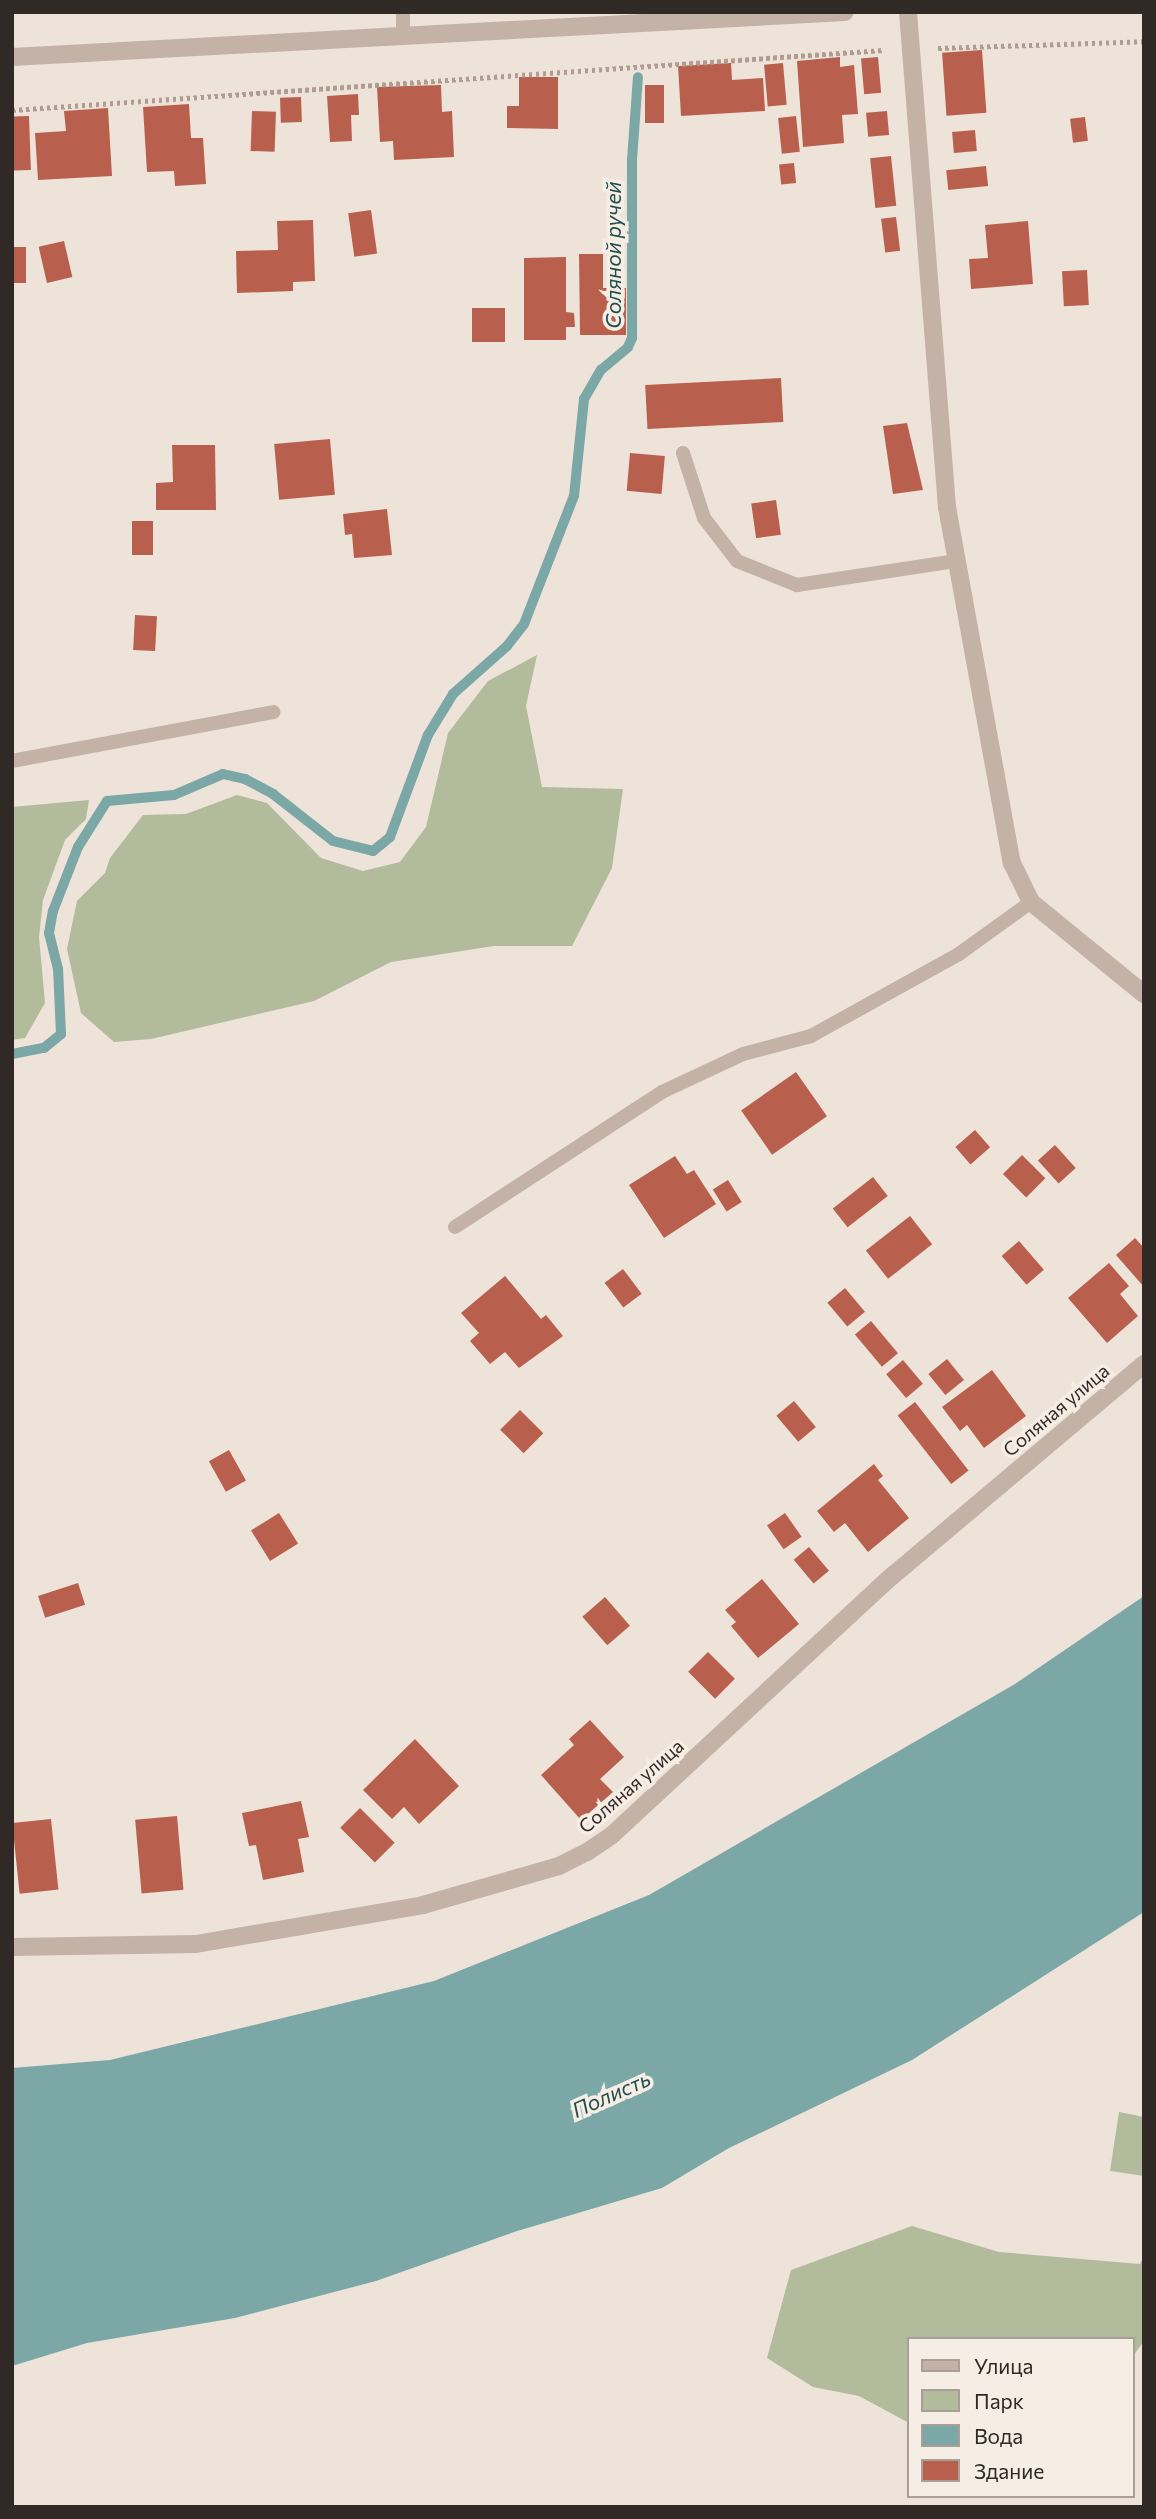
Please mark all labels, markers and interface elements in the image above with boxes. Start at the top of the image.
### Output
water label: Соляной ручей [600,181,626,329]
street label: Соляная улица [998,1359,1114,1461]
street label: Соляная улица [574,1734,688,1838]
water label: Полисть [568,2066,654,2122]
legend [908,2337,1135,2498]
text: Улица [974,2353,1033,2378]
text: Парк [974,2388,1024,2413]
text: Вода [974,2423,1023,2448]
text: Здание [974,2458,1044,2483]

